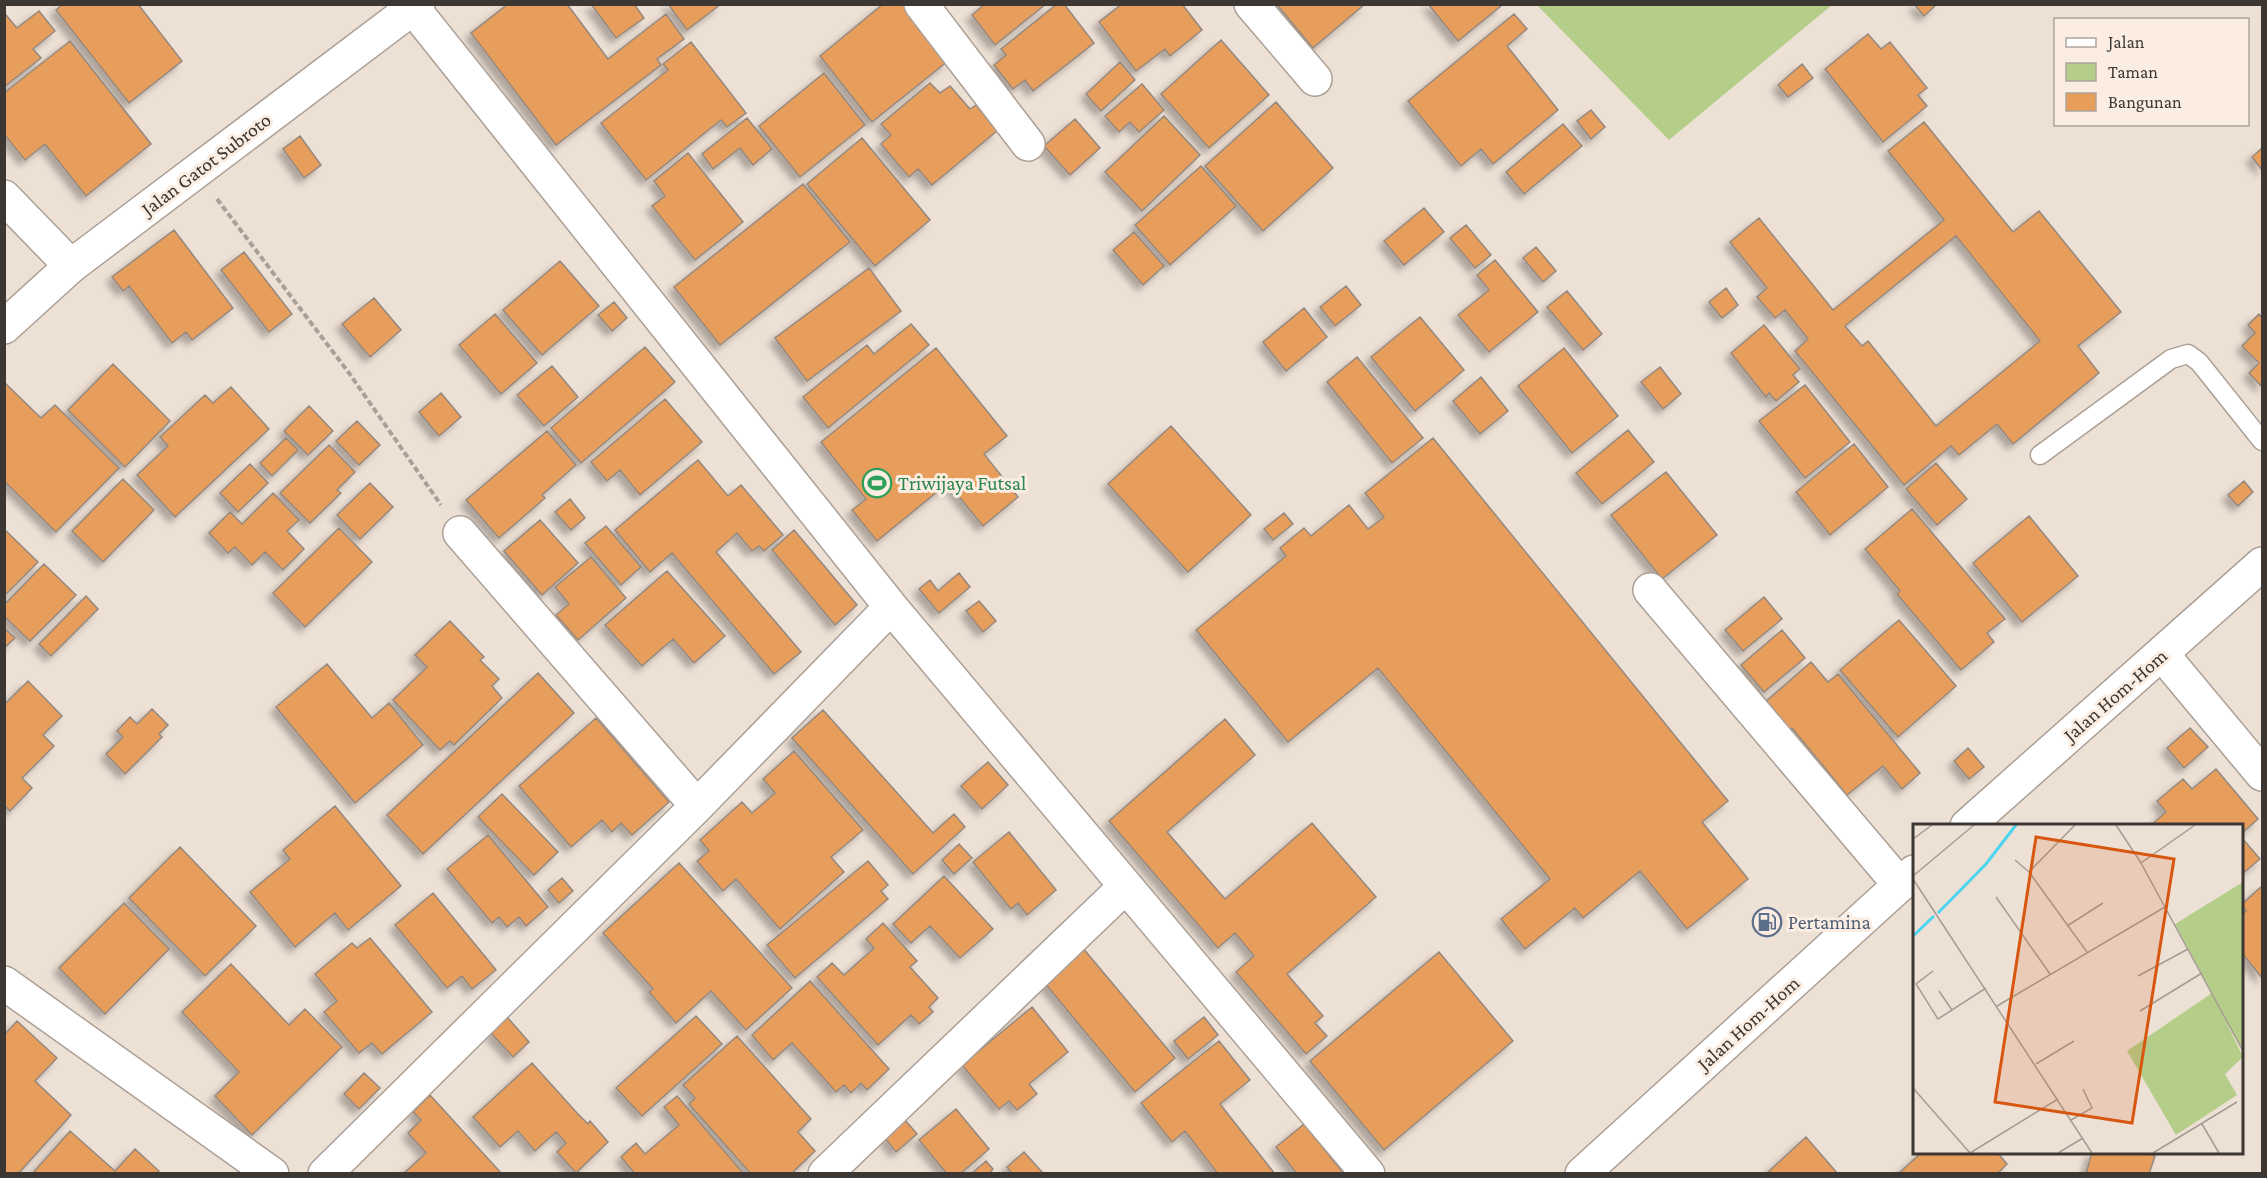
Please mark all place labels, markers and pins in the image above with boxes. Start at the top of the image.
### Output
sports icon: Triwijaya Futsal [861,467,893,499]
place label: Triwijaya Futsal [898,472,1026,495]
fuel station icon: Pertamina [1751,906,1783,938]
place label: Pertamina [1788,911,1871,933]

